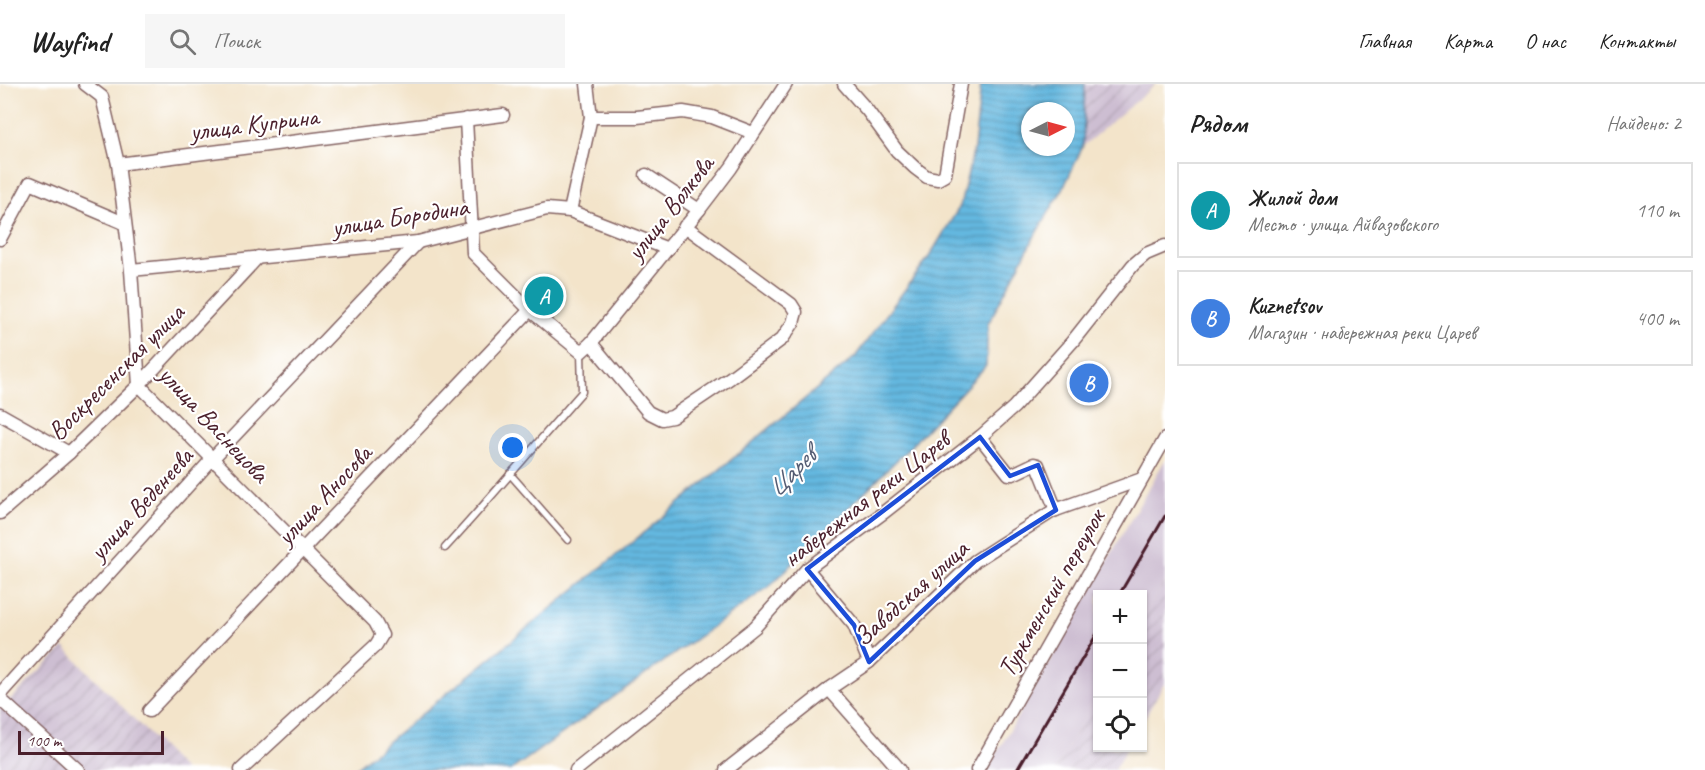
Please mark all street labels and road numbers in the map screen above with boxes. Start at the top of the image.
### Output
street label: улица Куприна [186,99,322,148]
street label: улица Волкова [618,147,723,269]
street label: улица Бородина [327,190,472,244]
street label: Воскресенская улица [41,296,192,447]
street label: улица Васнецова [150,357,278,491]
street label: набережная реки Царев [776,420,960,575]
street label: улица Аносова [268,436,381,554]
street label: улица Веденеева [80,440,201,569]
street label: Туркменский переулок [990,501,1113,682]
street label: Заводская улица [846,531,977,653]

